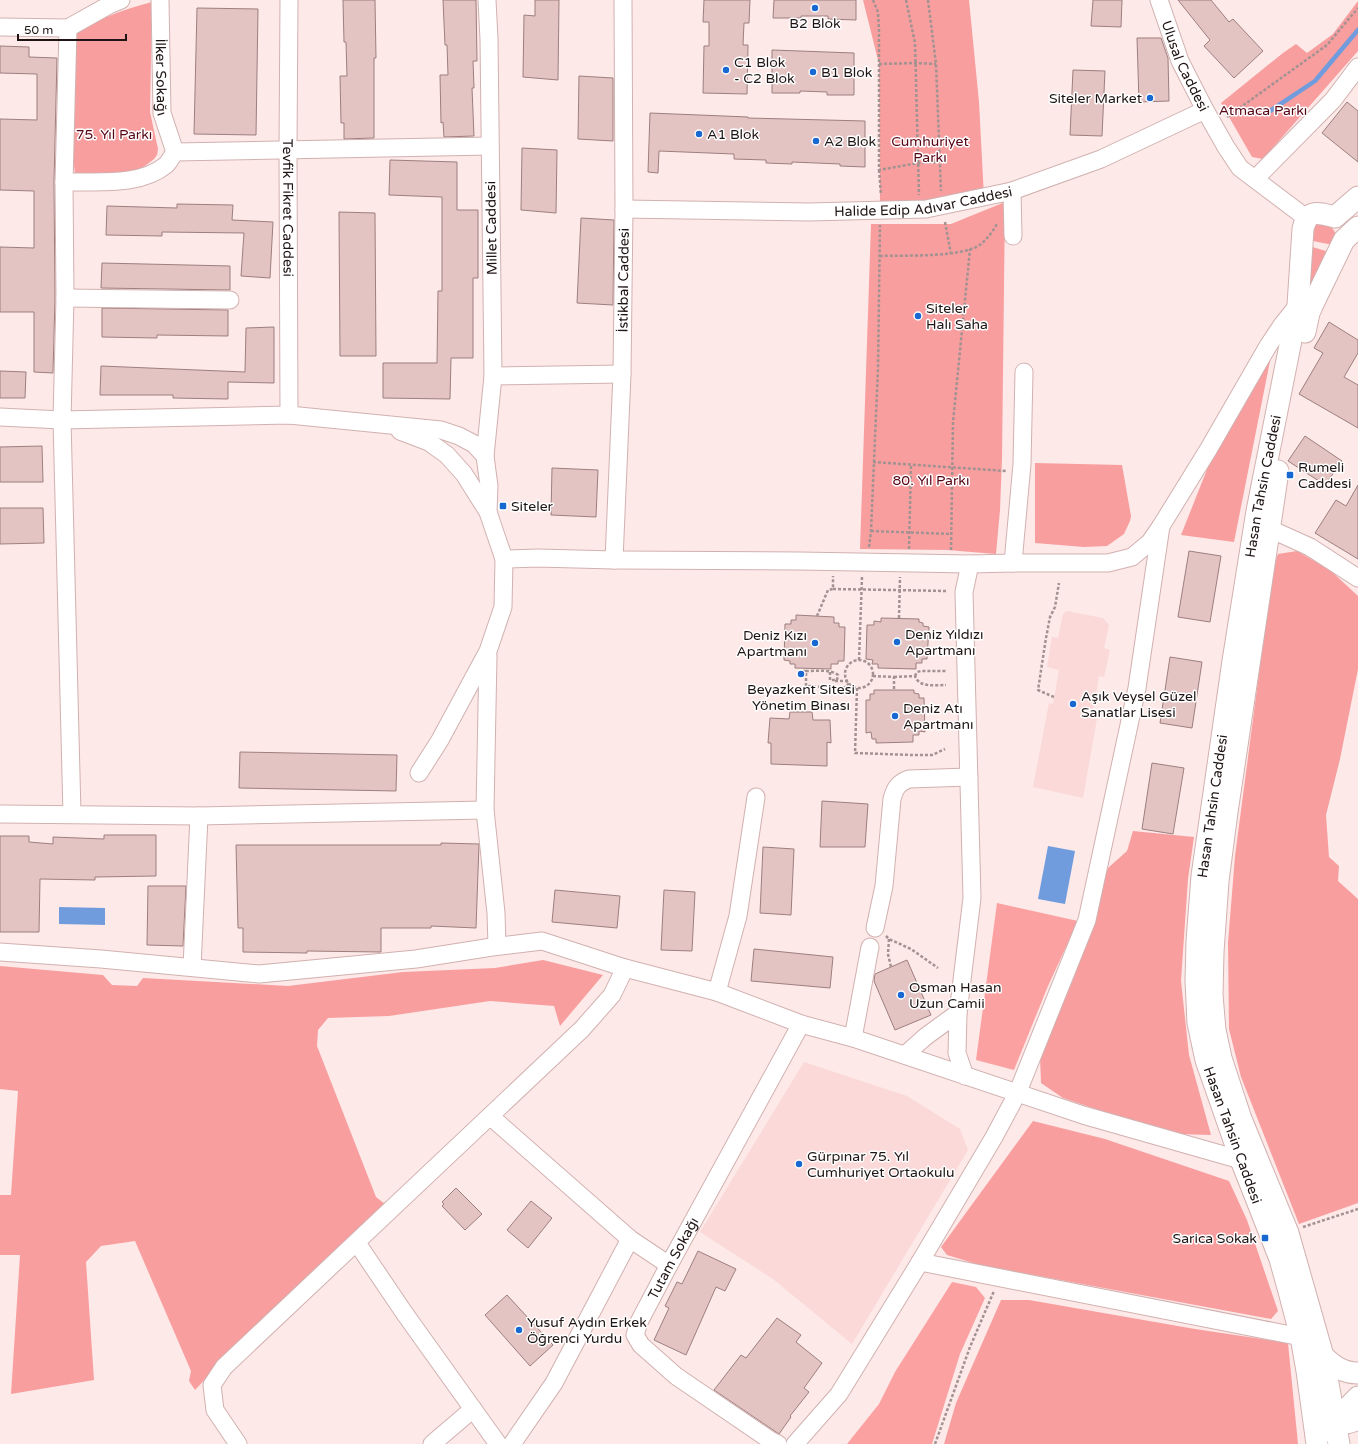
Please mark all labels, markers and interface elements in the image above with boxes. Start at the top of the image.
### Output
marker: B2 Blok [810,3,820,13]
place label: B2 Blok [789,15,841,32]
scale bar [18,16,126,42]
street label: Ulusal Caddesi [1158,18,1212,114]
text: 50 m [24,23,53,37]
street label: İlker Sokağı [152,39,170,118]
place label: C1 Blok - C2 Blok [734,54,795,87]
place label: B1 Blok [821,64,873,81]
marker: C1 Blok - C2 Blok [721,65,731,75]
marker: B1 Blok [808,67,818,77]
place label: Siteler Market [1049,90,1143,107]
marker: Siteler Market [1145,93,1155,103]
park label: Atmaca Parkı [1219,102,1307,119]
park label: 75. Yıl Parkı [76,126,152,143]
place label: A1 Blok [707,126,759,143]
marker: A1 Blok [694,129,704,139]
place label: A2 Blok [824,133,876,150]
park label: Cumhuriyet Parkı [891,133,969,166]
marker: A2 Blok [811,136,821,146]
street label: Tevfik Fikret Caddesi [279,139,296,277]
street label: Millet Caddesi [482,181,501,275]
street label: Halide Edip Adıvar Caddesi [834,183,1014,220]
street label: İstikbal Caddesi [615,228,633,332]
place label: Siteler Halı Saha [926,300,988,333]
marker: Siteler Halı Saha [913,311,923,321]
street label: Hasan Tahsin Caddesi [1242,413,1285,559]
place label: Rumeli Caddesi [1298,459,1351,492]
marker: Rumeli Caddesi [1285,470,1295,480]
park label: 80. Yıl Parkı [893,472,969,489]
place label: Siteler [511,498,554,515]
marker: Siteler [498,501,508,511]
place label: Deniz Yıldızı Apartmanı [905,626,984,659]
place label: Deniz Kızı Apartmanı [736,627,807,660]
marker: Deniz Yıldızı Apartmanı [892,637,902,647]
marker: Deniz Kızı Apartmanı [810,638,820,648]
marker: Beyazkent Sitesi Yönetim Binası [796,669,806,679]
place label: Beyazkent Sitesi Yönetim Binası [747,681,855,714]
place label: Aşık Veysel Güzel Sanatlar Lisesi [1081,688,1197,721]
marker: Aşık Veysel Güzel Sanatlar Lisesi [1068,699,1078,709]
place label: Deniz Atı Apartmanı [903,700,974,733]
marker: Deniz Atı Apartmanı [890,711,900,721]
street label: Hasan Tahsin Caddesi [1194,733,1231,879]
place label: Osman Hasan Uzun Camii [909,979,1001,1012]
marker: Osman Hasan Uzun Camii [896,990,906,1000]
street label: Hasan Tahsin Caddesi [1200,1064,1265,1206]
place label: Gürpınar 75. Yıl Cumhuriyet Ortaokulu [807,1148,955,1181]
marker: Gürpınar 75. Yıl Cumhuriyet Ortaokulu [794,1159,804,1169]
street label: Tutam Sokağı [644,1214,703,1302]
place label: Sarica Sokak [1173,1230,1257,1247]
marker: Sarica Sokak [1260,1233,1270,1243]
place label: Yusuf Aydın Erkek Öğrenci Yurdu [527,1314,647,1347]
marker: Yusuf Aydın Erkek Öğrenci Yurdu [514,1325,524,1335]

